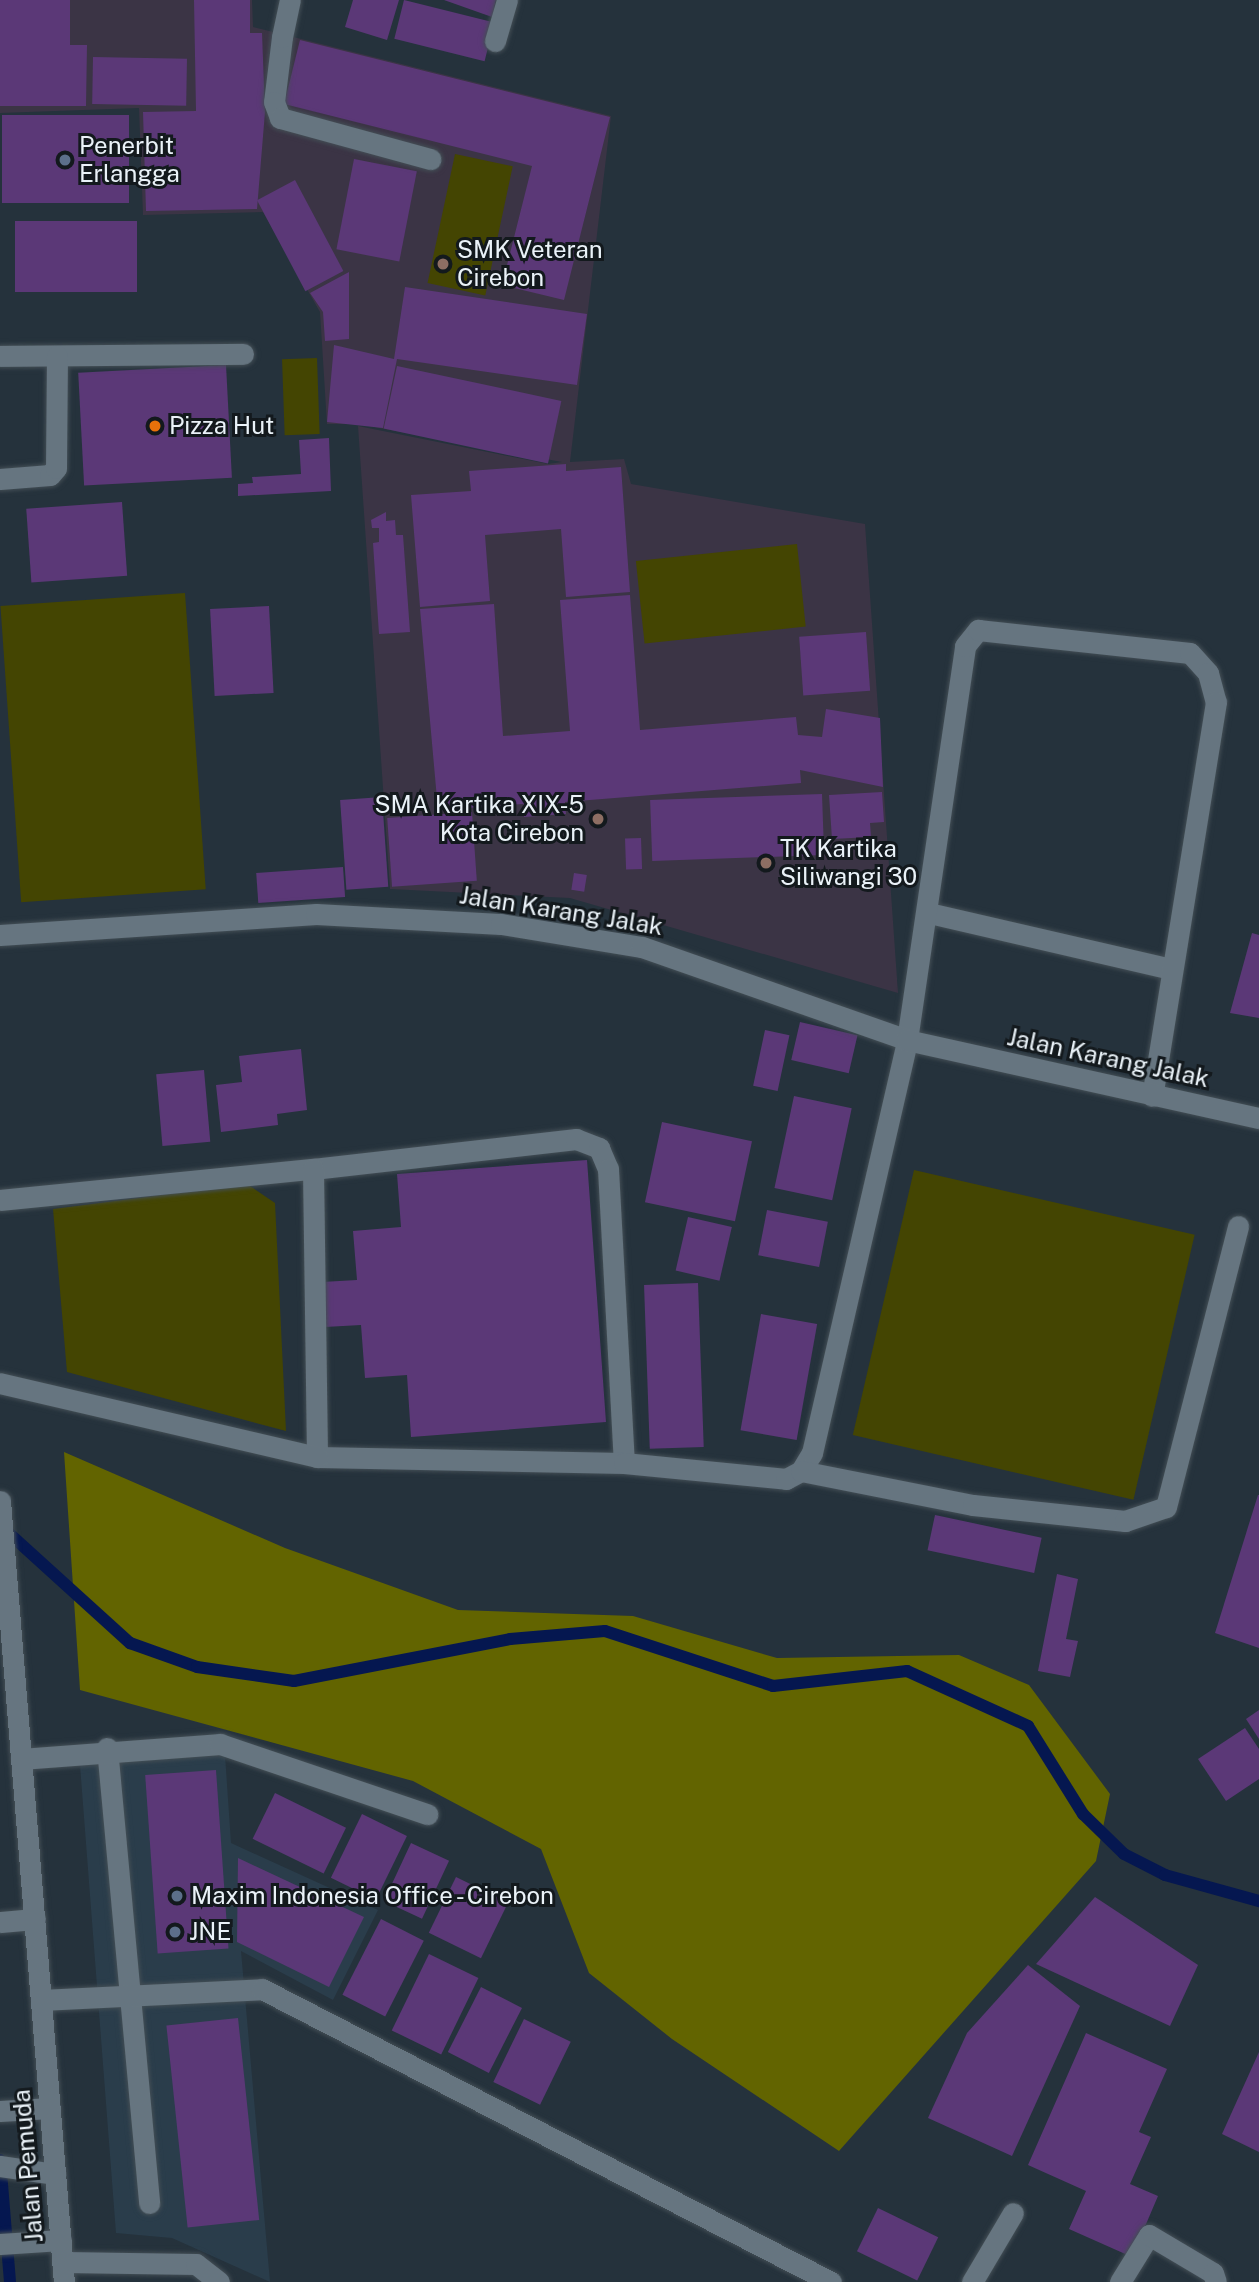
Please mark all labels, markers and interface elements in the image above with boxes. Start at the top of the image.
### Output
place label: Penerbit Erlangga [79,132,180,188]
marker: Penerbit Erlangga [57,152,73,168]
place label: SMK Veteran Cirebon [457,236,603,292]
marker: SMK Veteran Cirebon [435,256,451,272]
place label: Pizza Hut [169,412,274,440]
marker: Pizza Hut [147,418,163,434]
place label: SMA Kartika XIX-5 Kota Cirebon [375,791,584,847]
marker: SMA Kartika XIX-5 Kota Cirebon [590,811,606,827]
place label: TK Kartika Siliwangi 30 [780,835,917,891]
marker: TK Kartika Siliwangi 30 [758,855,774,871]
street label: Jalan Karang Jalak [457,881,665,941]
street label: Jalan Karang Jalak [1005,1023,1211,1093]
place label: Maxim Indonesia Office - Cirebon [191,1882,561,1910]
marker: Maxim Indonesia Office - Cirebon [169,1888,185,1904]
place label: JNE [189,1918,231,1946]
marker: JNE [167,1924,183,1940]
street label: Jalan Pemuda [7,2088,49,2244]

